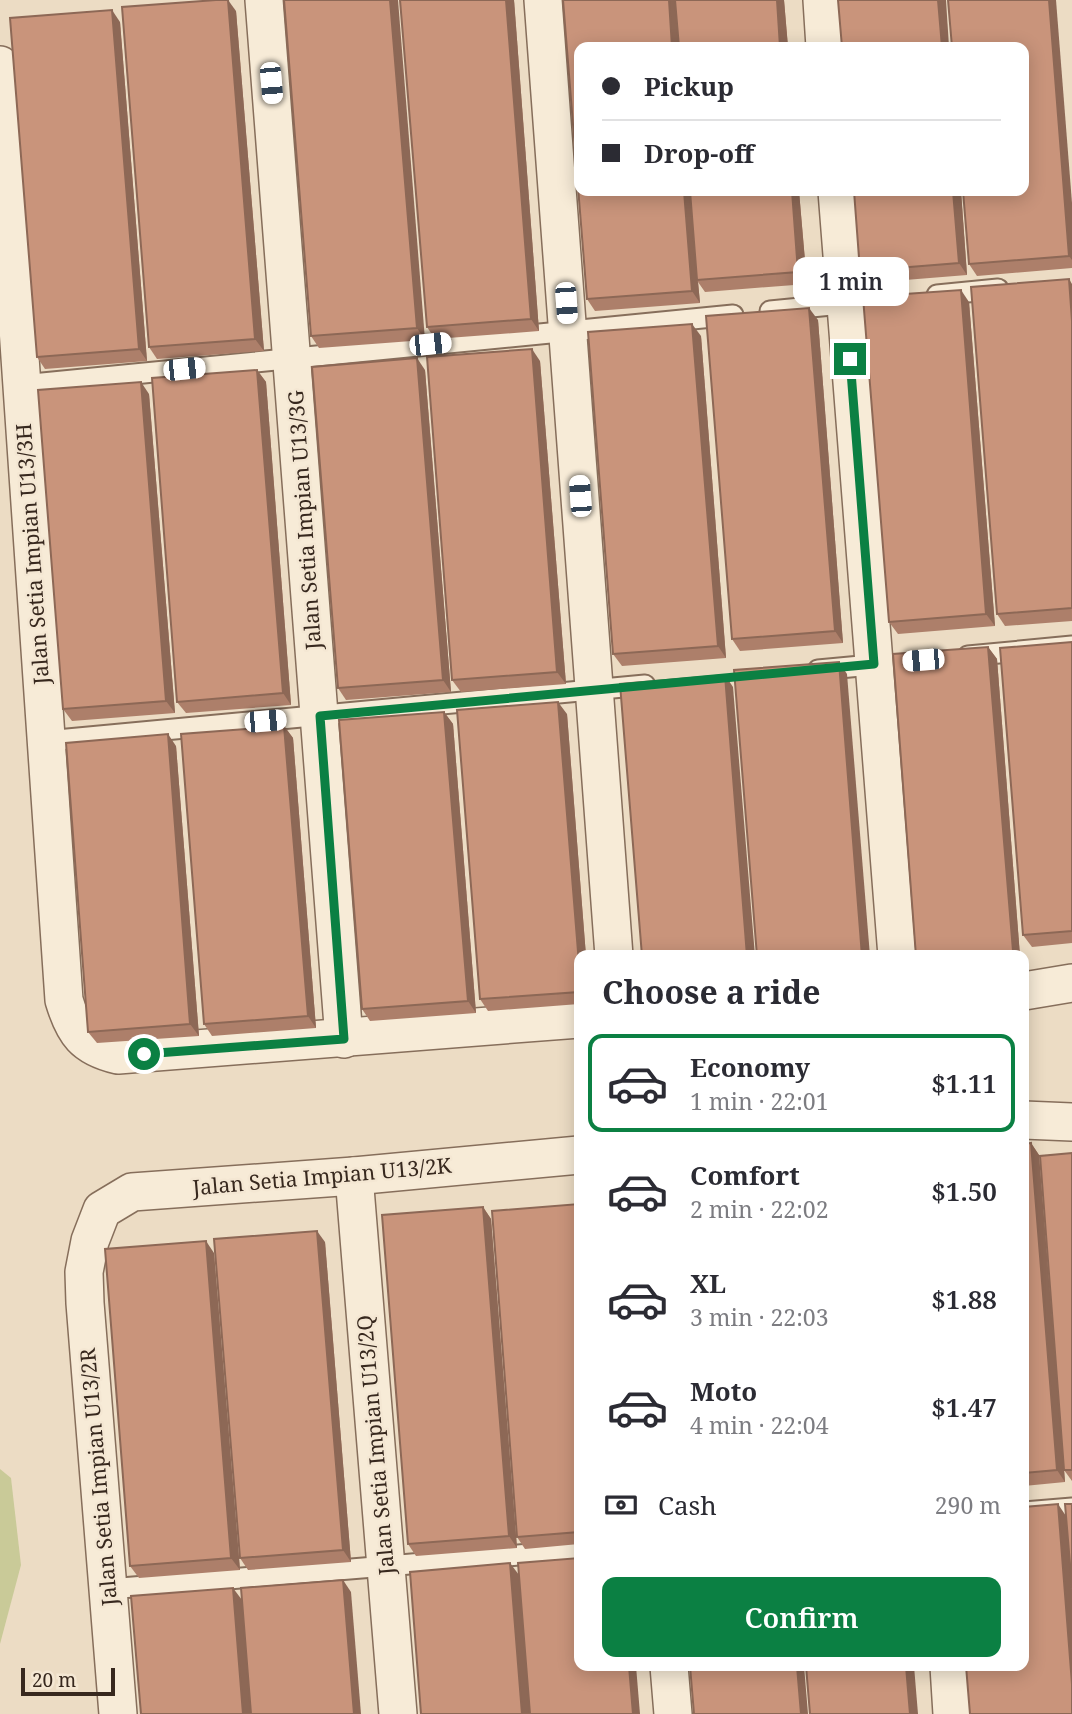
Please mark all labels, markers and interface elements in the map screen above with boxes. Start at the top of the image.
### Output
car [259,61,284,105]
text: Pickup [644,68,734,104]
text: Drop-off [644,135,754,171]
callout: 1 min [792,258,908,306]
text: 1 min [819,265,883,297]
car [555,281,578,325]
car [409,331,452,357]
route end [834,343,866,375]
car [163,356,206,382]
street label: Jalan Setia Impian U13/3G [281,389,327,652]
street label: Jalan Setia Impian U13/3H [9,423,55,687]
car [569,474,592,518]
car [902,648,945,672]
car [244,709,287,733]
text: Choose a ride [602,970,821,1013]
route start [128,1038,160,1070]
text: Economy [690,1049,810,1085]
icon: car [606,1052,669,1115]
text: $1.11 [931,1065,997,1101]
text: 1 min · 22:01 [690,1085,828,1117]
street label: Jalan Setia Impian U13/2K [190,1151,453,1201]
text: Comfort [690,1157,800,1193]
icon: car [606,1160,669,1223]
text: $1.50 [931,1173,997,1209]
text: 2 min · 22:02 [690,1193,828,1225]
text: XL [690,1265,726,1301]
icon: car [606,1268,669,1331]
text: $1.88 [931,1281,997,1317]
text: 3 min · 22:03 [690,1301,828,1333]
street label: Jalan Setia Impian U13/2Q [350,1314,400,1577]
street label: Jalan Setia Impian U13/2R [73,1347,123,1608]
text: Moto [690,1373,757,1409]
icon: car [606,1376,669,1439]
text: $1.47 [931,1389,997,1425]
text: 4 min · 22:04 [690,1409,828,1441]
icon: cash [602,1486,640,1524]
text: Cash [658,1487,717,1523]
text: 290 m [935,1489,1001,1521]
button: Confirm [602,1577,1001,1657]
scale bar [21,1665,116,1697]
text: 20 m [32,1667,76,1693]

